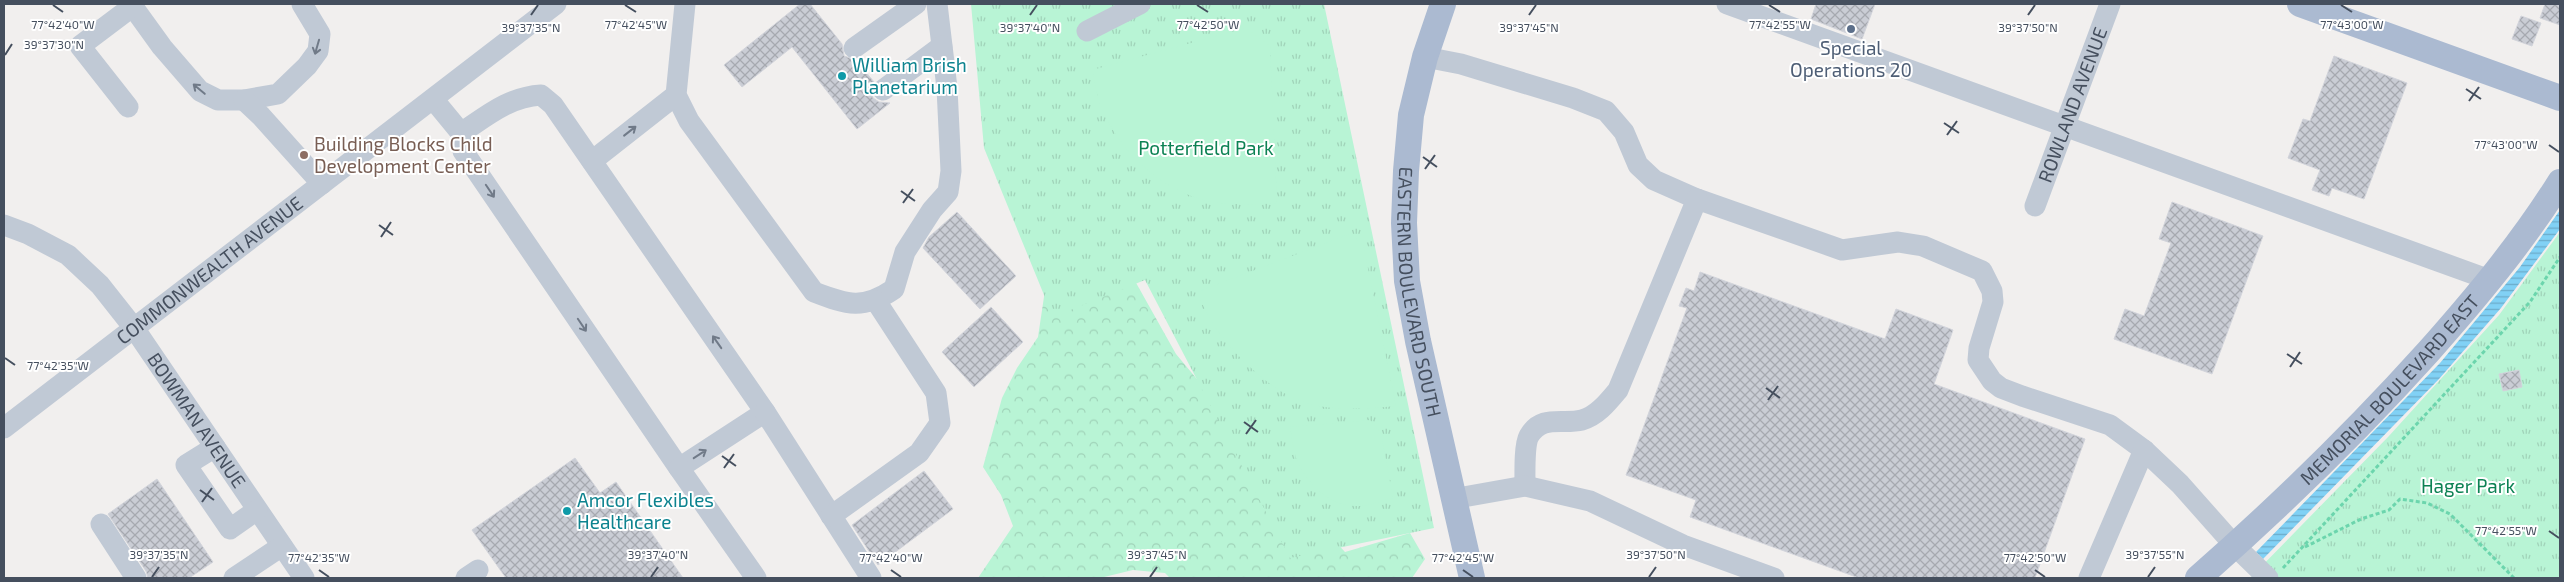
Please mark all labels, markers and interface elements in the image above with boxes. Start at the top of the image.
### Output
text: 77°42'40"W [31,17,95,31]
text: 77°42'45"W [605,17,667,31]
text: 77°42'50"W [1177,17,1239,31]
text: 77°42'55"W [1749,17,1811,31]
text: 77°43'00"W [2320,17,2384,31]
text: 39°37'35"N [501,20,561,34]
text: 39°37'40"N [1000,20,1060,34]
text: 39°37'45"N [1499,20,1559,34]
text: 39°37'50"N [1998,20,2058,34]
marker: Special Operations 20 [1845,23,1857,35]
street label: ROWLAND AVENUE [2033,24,2111,185]
place label: Special Operations 20 [1790,36,1912,81]
text: 39°37'30"N [24,37,84,51]
one-way arrow [312,39,321,55]
place label: William Brish Planetarium [852,53,967,98]
marker: William Brish Planetarium [836,70,848,82]
one-way arrow [193,83,206,94]
one-way arrow [623,125,636,136]
place label: Building Blocks Child Development Center [314,132,493,177]
park label: Potterfield Park [1138,136,1274,159]
text: 77°43'00"W [2474,137,2538,151]
marker: Building Blocks Child Development Center [298,149,310,161]
street label: EASTERN BOULEVARD SOUTH [1393,166,1447,419]
one-way arrow [485,184,495,198]
street label: COMMONWEALTH AVENUE [111,191,307,349]
street label: MEMORIAL BOULEVARD EAST [2295,290,2484,489]
one-way arrow [576,318,587,332]
one-way arrow [712,335,722,349]
street label: BOWMAN AVENUE [143,348,251,492]
text: 77°42'35"W [27,358,89,372]
one-way arrow [693,449,707,459]
park label: Hager Park [2421,474,2515,497]
place label: Amcor Flexibles Healthcare [577,488,714,533]
marker: Amcor Flexibles Healthcare [561,505,573,517]
text: 77°42'55"W [2475,523,2537,537]
text: 39°37'35"N [129,547,189,561]
text: 39°37'40"N [628,547,688,561]
text: 39°37'45"N [1127,547,1187,561]
text: 39°37'50"N [1626,547,1686,561]
text: 39°37'55"N [2126,547,2184,561]
text: 77°42'35"W [288,550,350,564]
text: 77°42'40"W [859,550,923,564]
text: 77°42'45"W [1432,550,1494,564]
text: 77°42'50"W [2004,550,2066,564]

